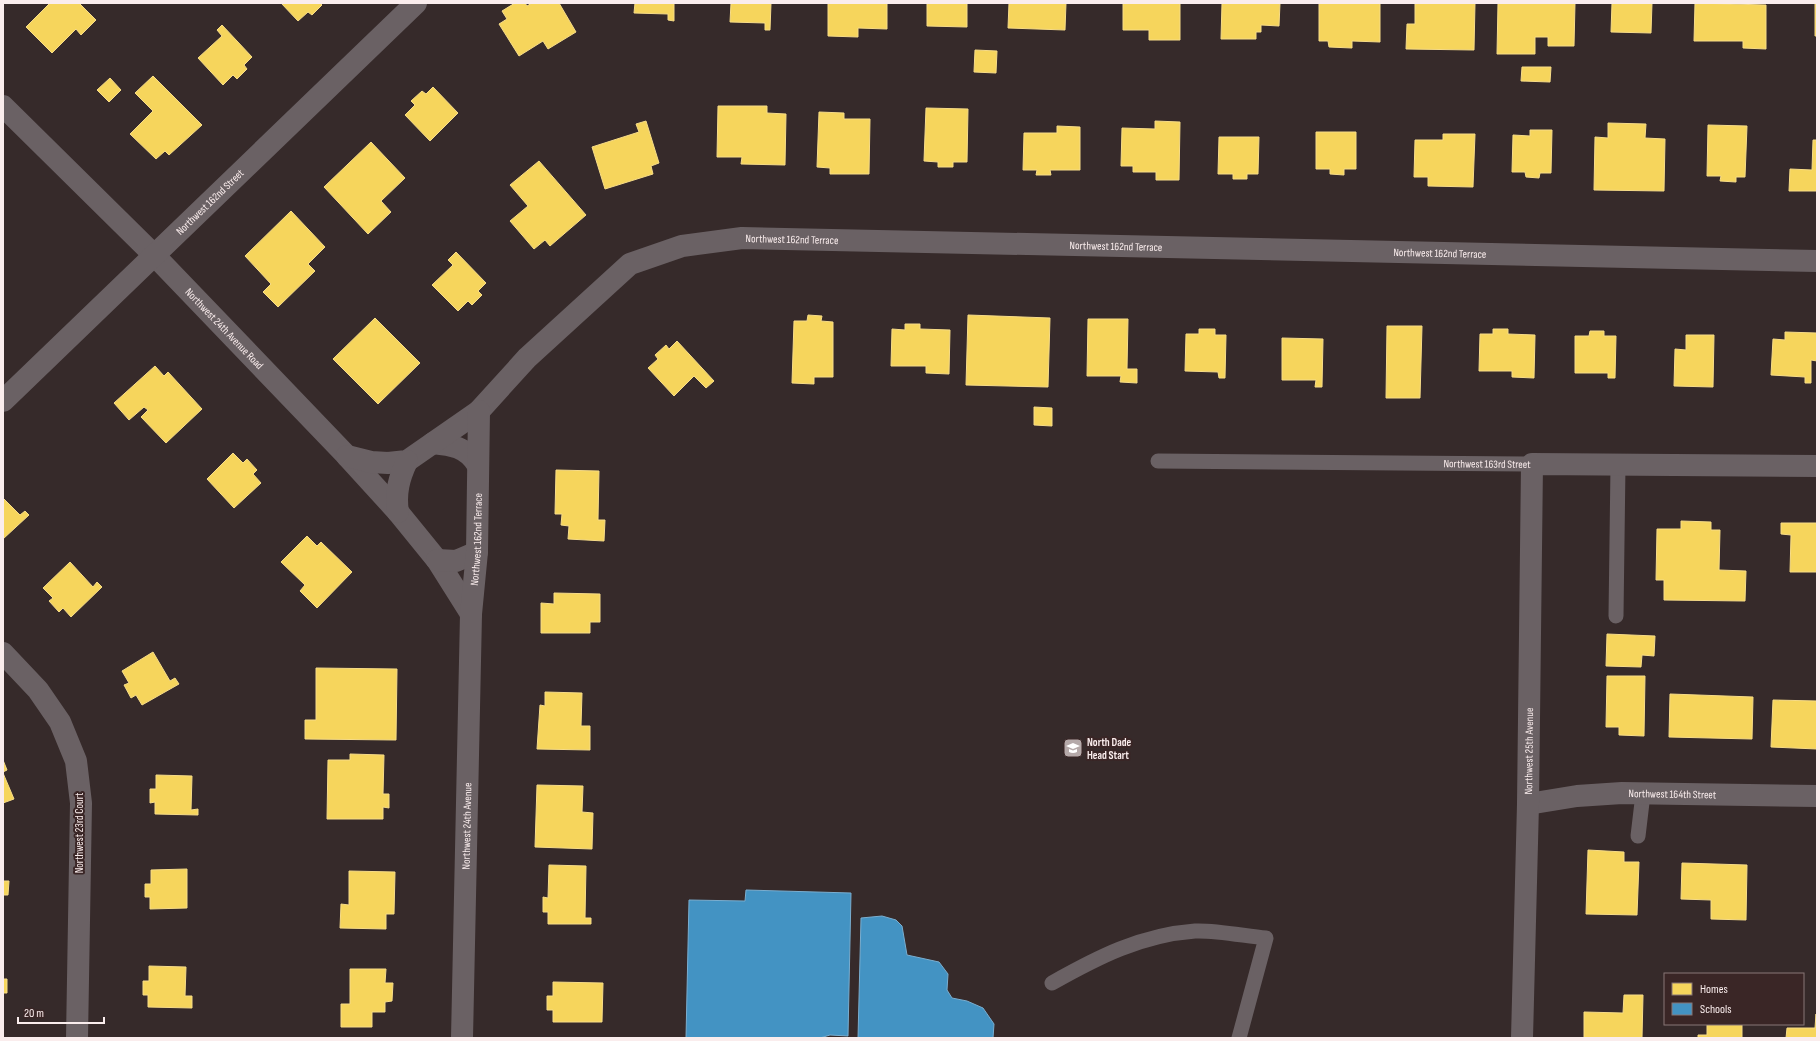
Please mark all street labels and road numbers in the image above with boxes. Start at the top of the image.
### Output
street label: Northwest 162nd Street [173,166,247,237]
street label: Northwest 162nd Terrace [745,232,839,247]
street label: Northwest 162nd Terrace [1069,239,1162,253]
street label: Northwest 162nd Terrace [1393,245,1486,260]
street label: Northwest 24th Avenue Road [183,285,267,372]
street label: Northwest 163rd Street [1443,457,1531,470]
street label: Northwest 162nd Terrace [467,493,484,586]
street label: Northwest 25th Avenue [1522,708,1536,795]
street label: Northwest 24th Avenue [459,782,474,870]
street label: Northwest 164th Street [1628,787,1717,801]
street label: Northwest 23rd Court [73,792,86,873]

